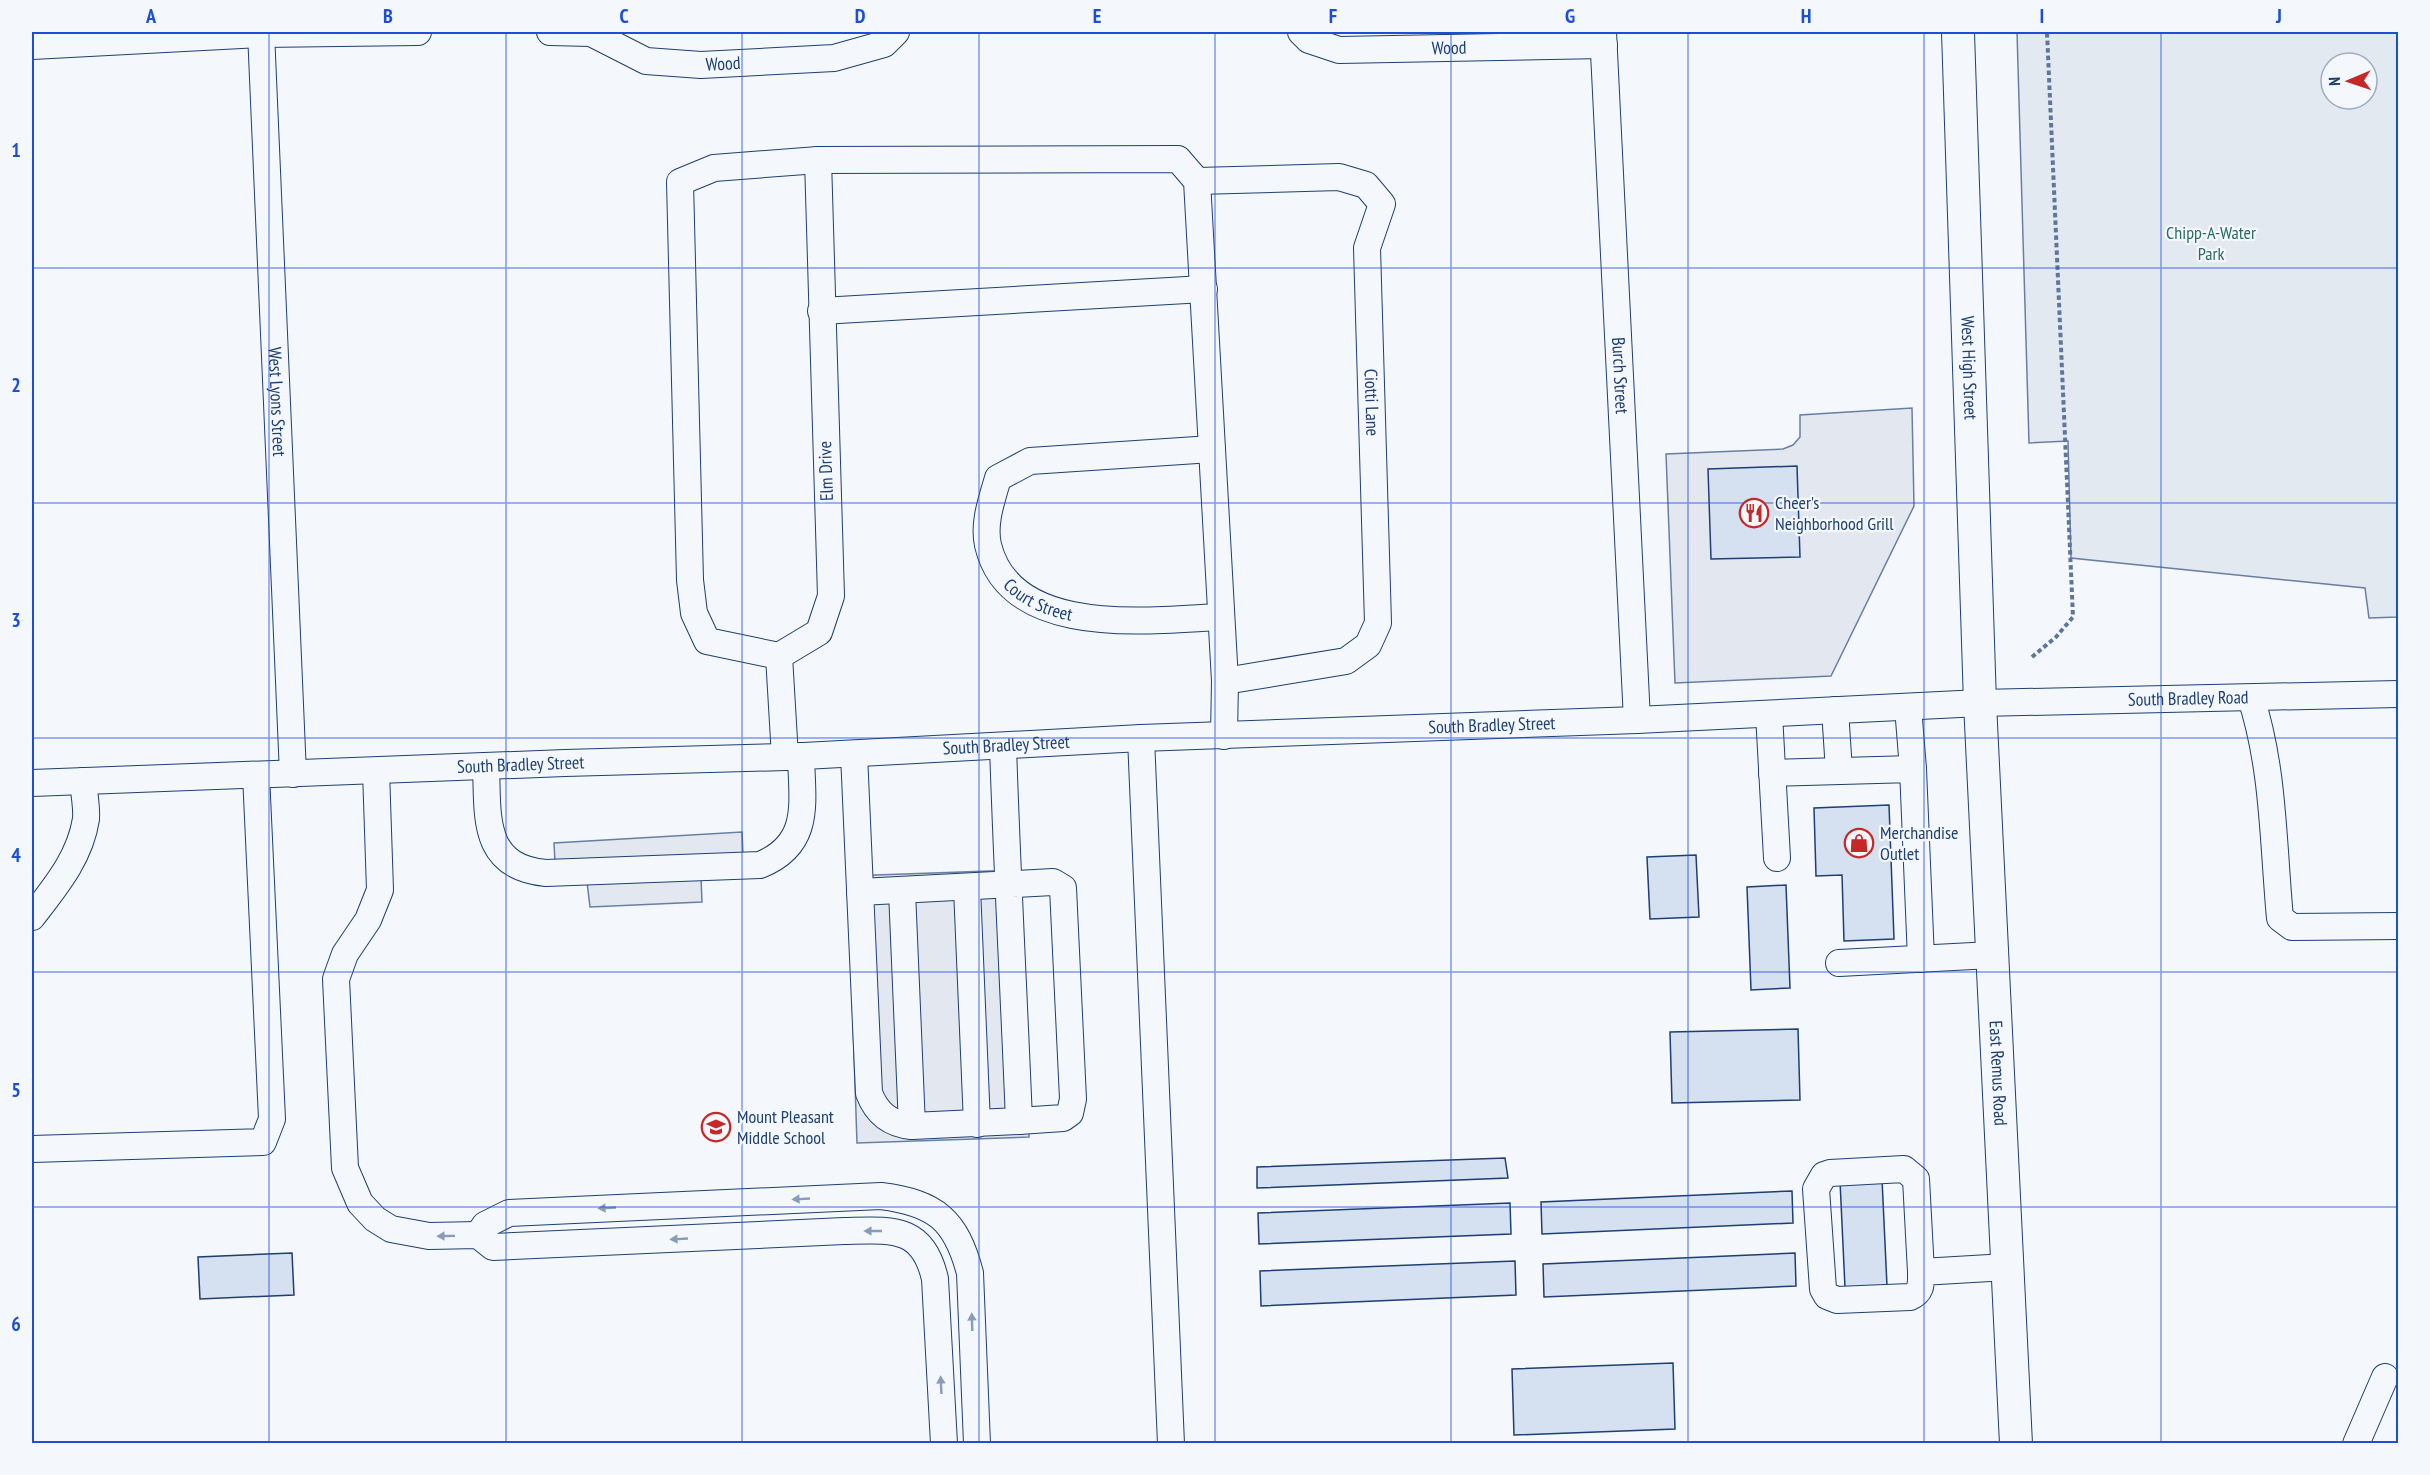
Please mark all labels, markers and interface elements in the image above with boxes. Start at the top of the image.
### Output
text: A [145,3,157,29]
text: B [383,3,393,29]
text: C [619,3,629,29]
text: D [855,3,866,29]
text: E [1093,3,1101,29]
text: F [1329,3,1337,29]
text: G [1565,3,1575,29]
text: H [1801,3,1811,29]
text: I [2040,3,2044,29]
text: J [2275,3,2282,29]
street label: Wood [1431,36,1467,59]
street label: Wood [705,51,741,76]
north arrow [2319,51,2379,111]
text: N [2324,77,2344,86]
text: 1 [11,137,21,163]
park label: Chipp-A-Water Park [2166,221,2256,265]
street label: West High Street [1956,315,1983,420]
street label: Burch Street [1607,337,1634,414]
street label: West Lyons Street [264,346,291,457]
street label: Ciotti Lane [1360,368,1385,436]
text: 2 [11,372,21,398]
street label: Elm Drive [813,441,838,501]
place label: Cheer's Neighborhood Grill [1775,491,1894,535]
restaurant icon: Cheer's Neighborhood Grill [1738,497,1770,529]
street label: Court Street [999,573,1075,626]
text: 3 [11,607,21,633]
street label: South Bradley Road [2128,685,2249,711]
street label: South Bradley Street [1428,711,1556,739]
street label: South Bradley Street [942,730,1070,760]
street label: South Bradley Street [457,750,585,778]
place label: Merchandise Outlet [1880,821,1958,865]
shop icon: Merchandise Outlet [1843,827,1875,859]
text: 4 [11,842,21,868]
street label: East Remus Road [1984,1020,2013,1126]
text: 5 [11,1077,21,1103]
place label: Mount Pleasant Middle School [737,1105,834,1149]
school or university icon: Mount Pleasant Middle School [700,1111,732,1143]
one-way arrow [792,1195,811,1204]
one-way arrow [597,1204,616,1213]
one-way arrow [864,1226,883,1236]
one-way arrow [437,1231,456,1241]
one-way arrow [669,1234,688,1243]
text: 6 [11,1311,21,1337]
one-way arrow [968,1313,977,1332]
one-way arrow [937,1376,946,1395]

